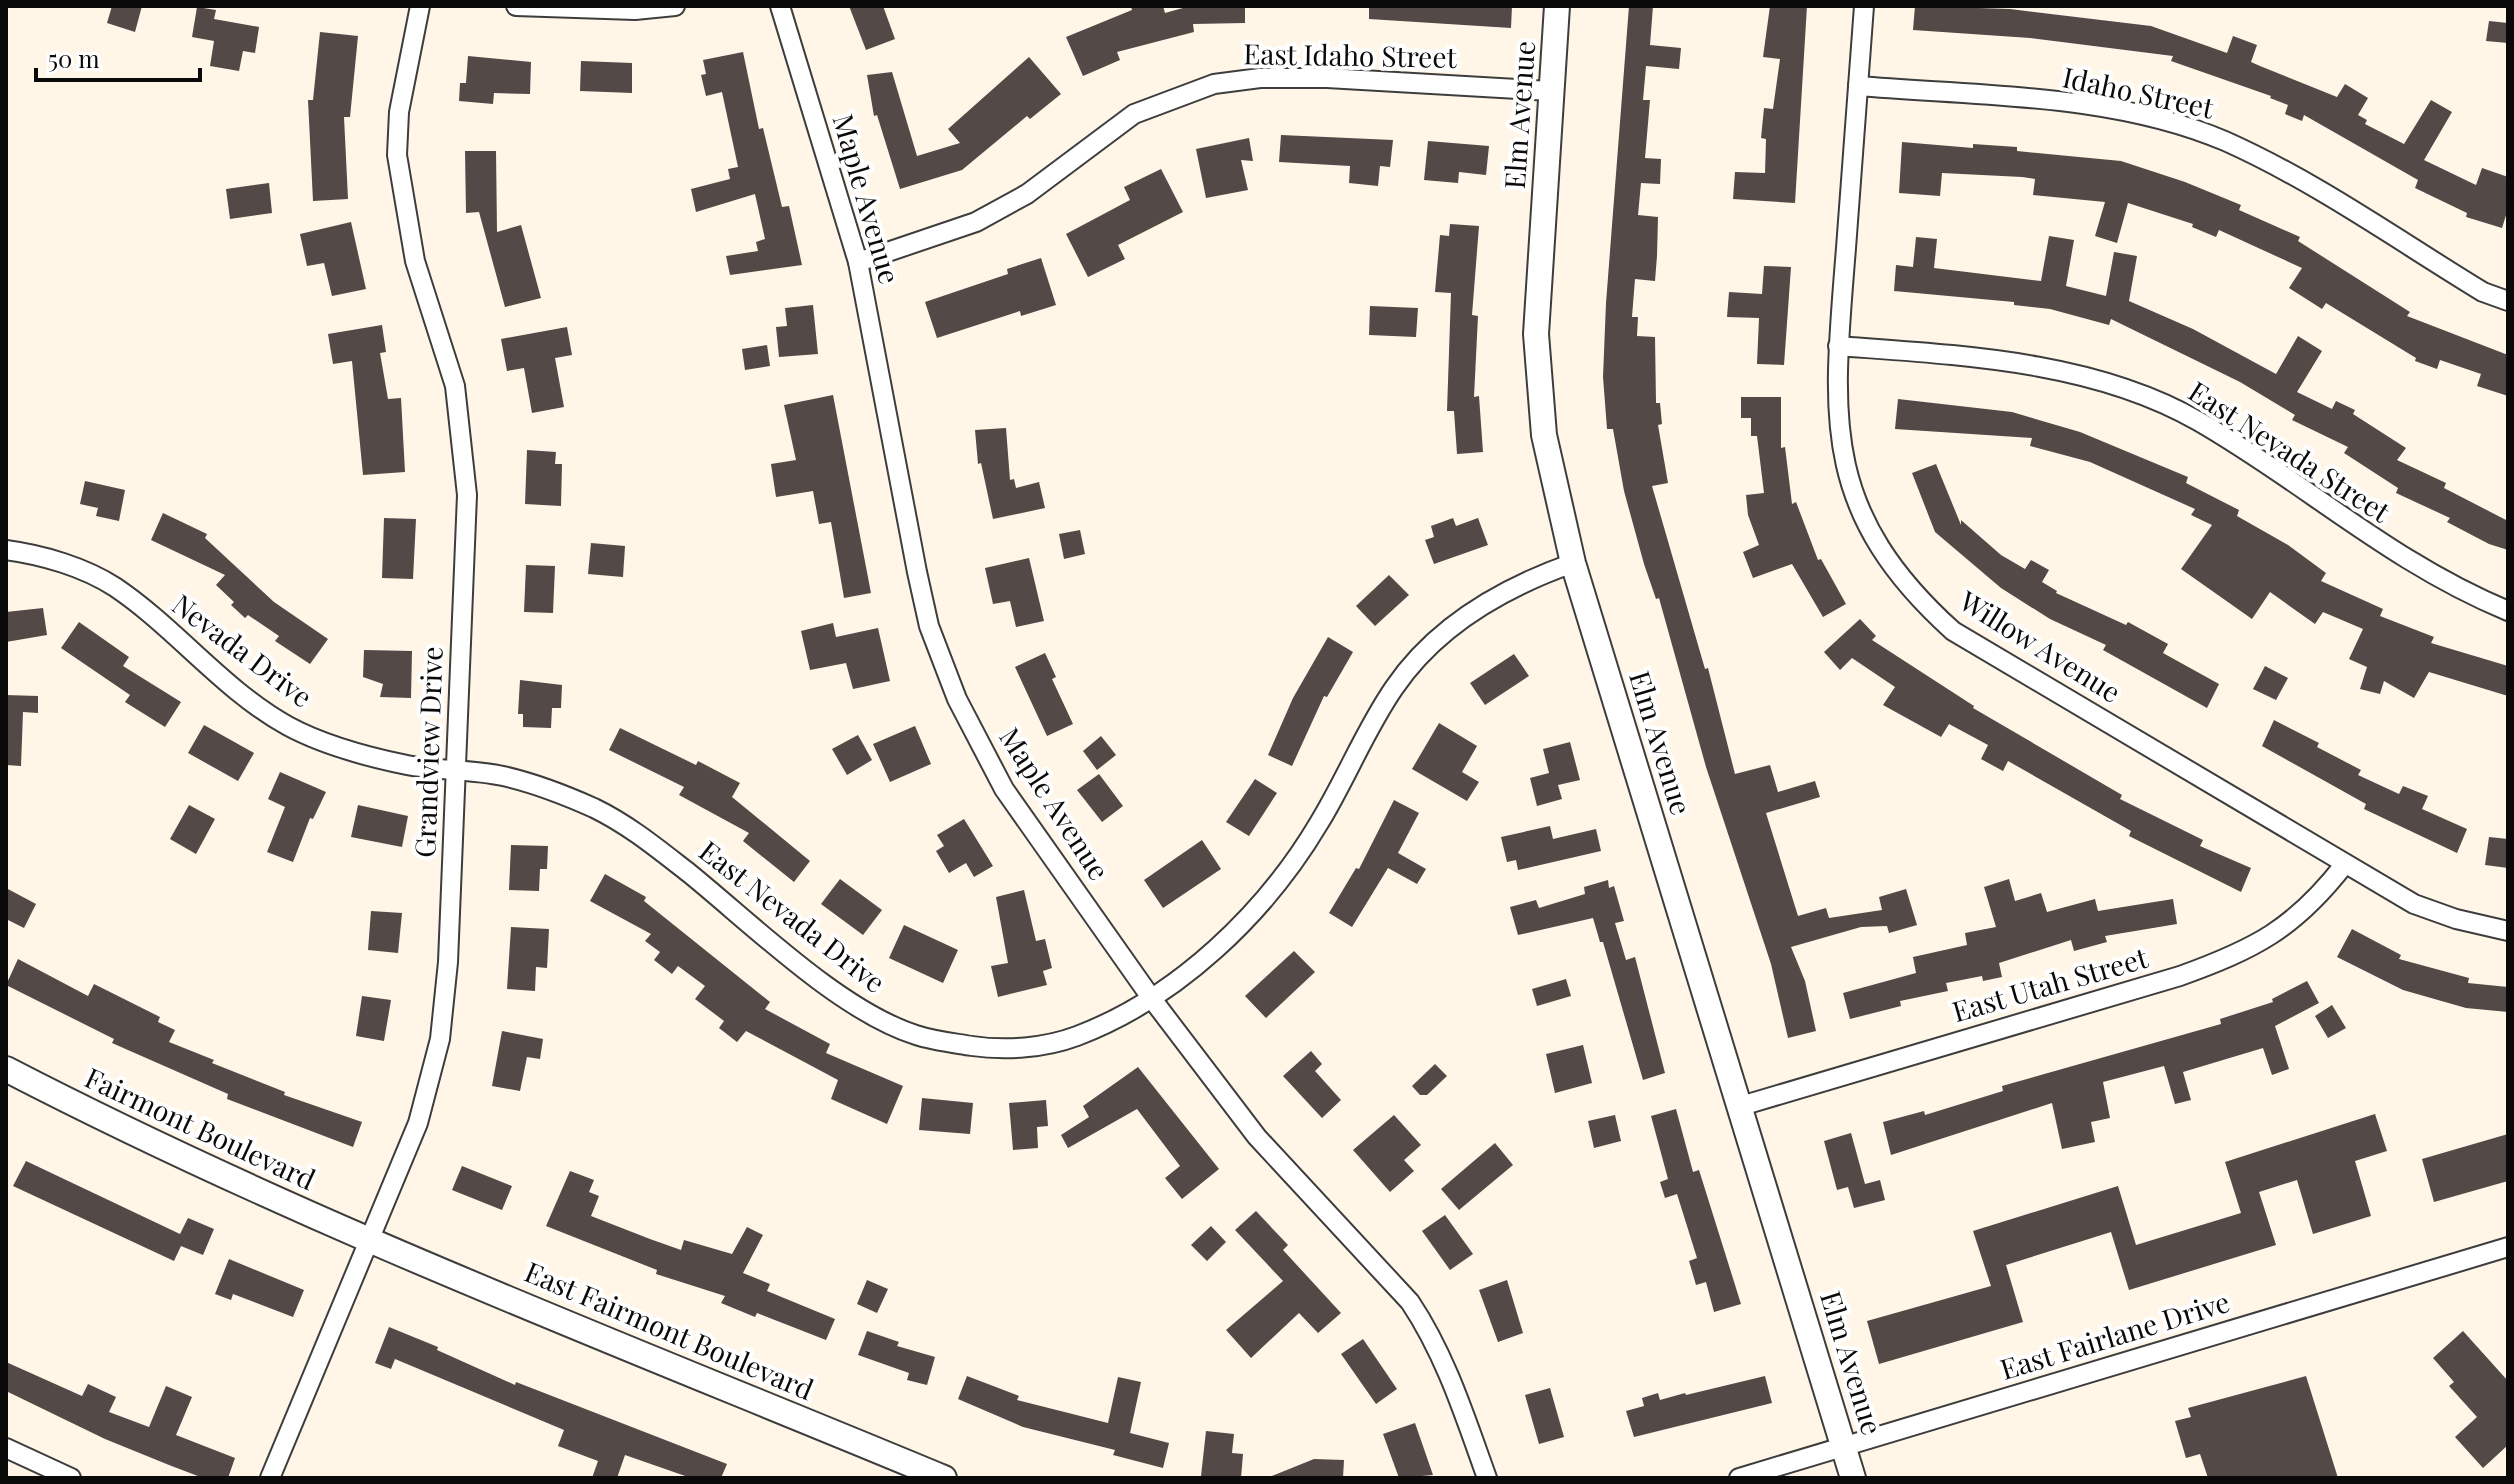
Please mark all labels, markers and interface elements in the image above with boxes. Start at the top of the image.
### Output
scale bar [36,32,200,82]
street label: East Idaho Street [1243,34,1458,75]
street label: Elm Avenue [1495,40,1542,190]
text: 50 m [48,42,100,74]
street label: Idaho Street [2060,58,2218,126]
street label: Maple Avenue [826,109,909,288]
street label: East Nevada Street [2182,372,2398,530]
street label: Willow Avenue [1953,581,2128,710]
street label: Nevada Drive [165,585,320,715]
street label: Grandview Drive [405,646,450,858]
street label: Elm Avenue [1622,666,1701,819]
street label: Maple Avenue [992,720,1118,887]
street label: East Nevada Drive [692,832,893,1000]
street label: East Utah Street [1948,938,2153,1029]
street label: Fairmont Boulevard [80,1058,322,1197]
street label: East Fairmont Boulevard [520,1252,819,1407]
street label: East Fairlane Drive [1995,1282,2234,1387]
street label: Elm Avenue [1813,1286,1892,1439]

